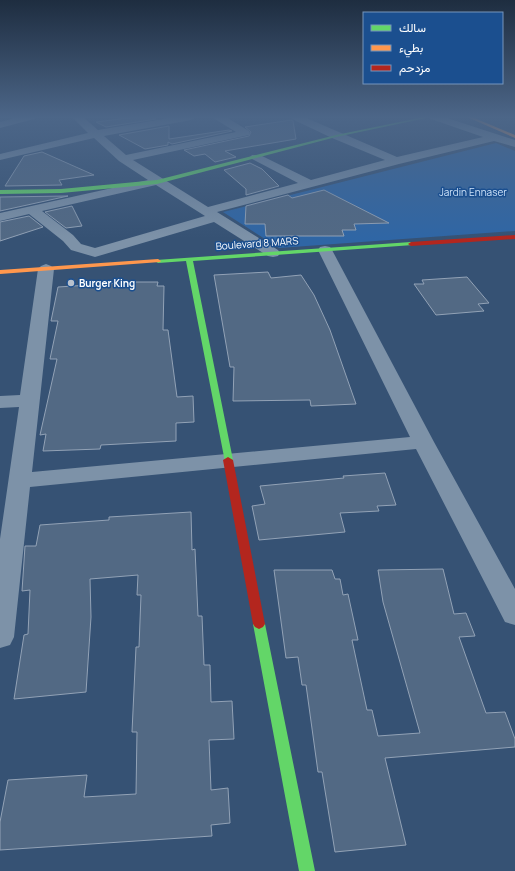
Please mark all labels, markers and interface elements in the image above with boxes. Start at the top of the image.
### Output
legend [363,12,503,84]
text: سالك [399,19,426,36]
text: بطيء [399,39,423,58]
text: مزدحم [399,59,430,76]
park label: Jardin Ennaser [439,185,507,199]
street label: Boulevard 8 MARS [215,233,299,253]
place label: Burger King [79,276,135,290]
marker: Burger King [66,278,76,288]

